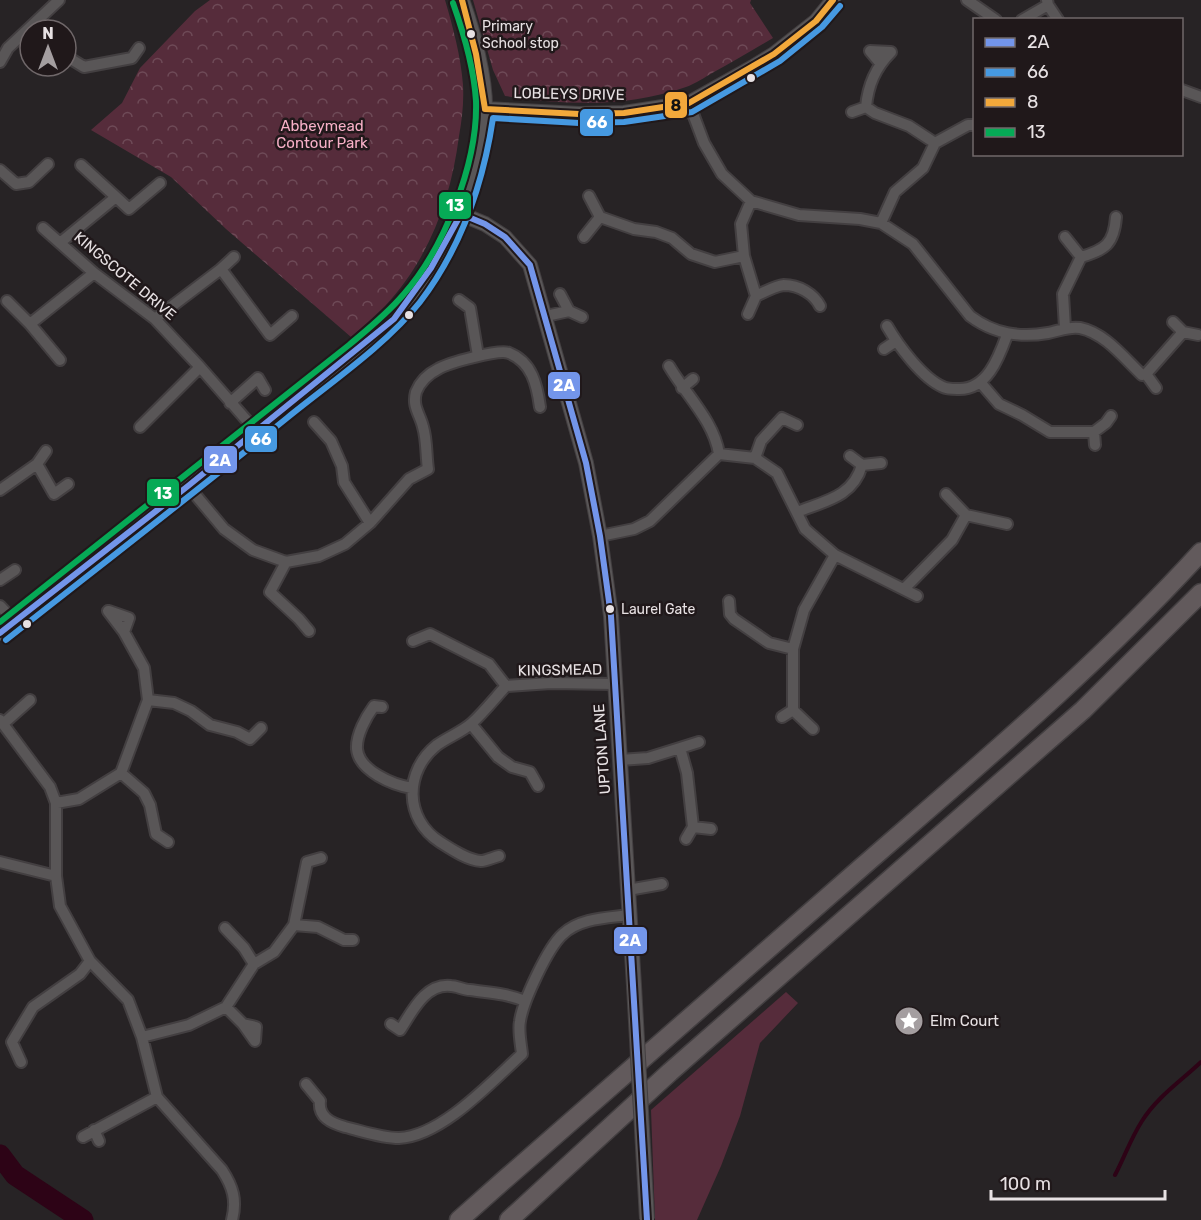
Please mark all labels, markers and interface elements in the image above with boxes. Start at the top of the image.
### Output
north arrow [18,18,78,78]
place label: Primary School stop [482,18,559,52]
legend [973,18,1183,156]
text: N [42,24,54,43]
marker: Primary School stop [465,28,477,40]
text: 2A [1027,31,1050,53]
text: 66 [1027,61,1049,83]
unlabelled marker [745,72,757,84]
street label: LOBLEYS DRIVE [513,84,625,104]
line badge: 8 [664,91,688,119]
text: 8 [1027,91,1038,113]
text: 8 [671,96,682,115]
line badge: 66 [579,108,614,137]
text: 66 [587,113,607,132]
park label: Abbeymead Contour Park [276,117,368,152]
text: 13 [1027,121,1046,143]
line badge: 13 [438,191,472,220]
text: 13 [446,196,464,215]
street label: KINGSCOTE DRIVE [70,228,180,324]
unlabelled marker [403,309,415,321]
line badge: 2A [547,371,581,400]
text: 2A [553,376,575,395]
line badge: 66 [244,425,278,453]
text: 66 [251,430,271,449]
line badge: 2A [203,445,238,474]
text: 2A [209,451,231,470]
line badge: 13 [146,478,180,507]
text: 13 [154,484,172,503]
place label: Laurel Gate [621,601,696,618]
marker: Laurel Gate [604,603,616,615]
unlabelled marker [21,618,33,630]
street label: KINGSMEAD [518,660,602,680]
street label: UPTON LANE [590,703,614,795]
line badge: 2A [613,926,648,955]
text: 2A [619,931,641,950]
place icon: Elm Court [893,1005,925,1037]
place label: Elm Court [930,1012,999,1030]
scale bar [991,1163,1165,1201]
text: 100 m [1000,1173,1051,1195]

